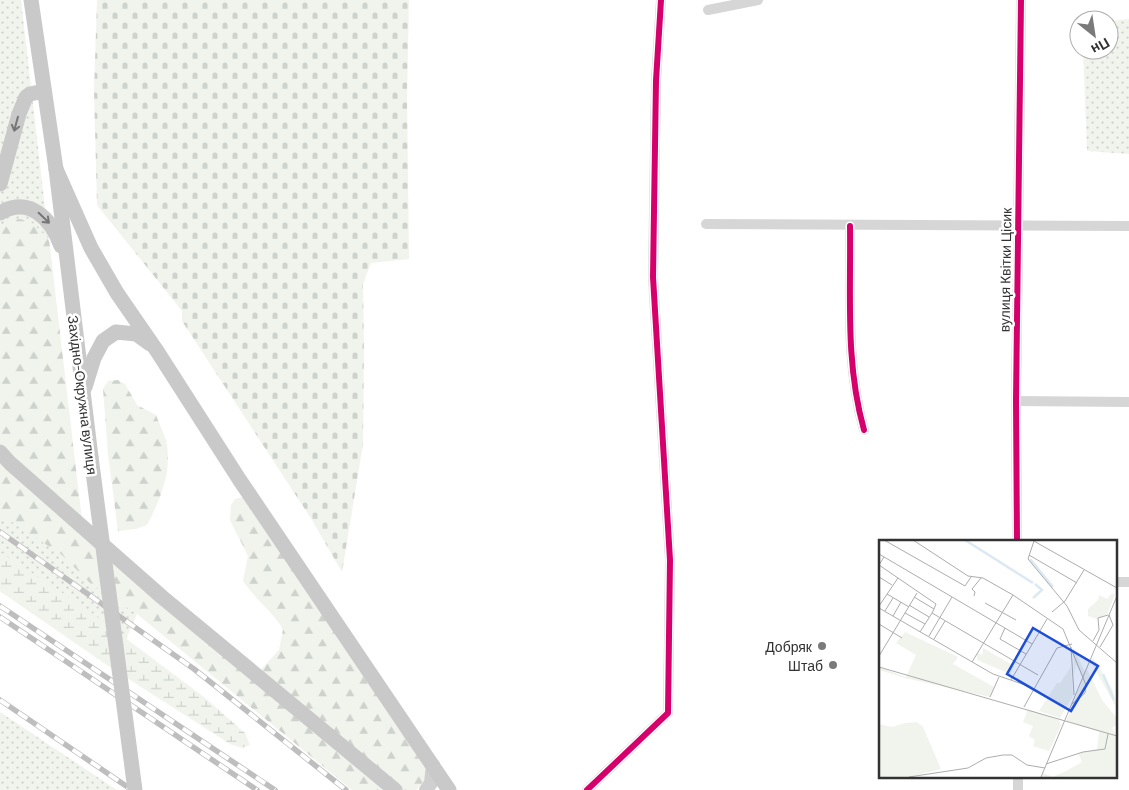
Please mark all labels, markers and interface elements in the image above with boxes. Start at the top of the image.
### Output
north arrow [1069,10,1119,60]
text: Пн [1088,35,1113,59]
one-way arrow [11,116,21,132]
street label: вулиця Квітки Цісик [995,207,1015,332]
one-way arrow [38,212,50,225]
street label: Західно-Окружна вулиця [65,314,101,476]
inset map [879,540,1116,778]
place label: Добряк [765,638,813,655]
marker: Добряк [816,640,828,652]
place label: Штаб [788,657,823,674]
marker: Штаб [827,659,839,671]

